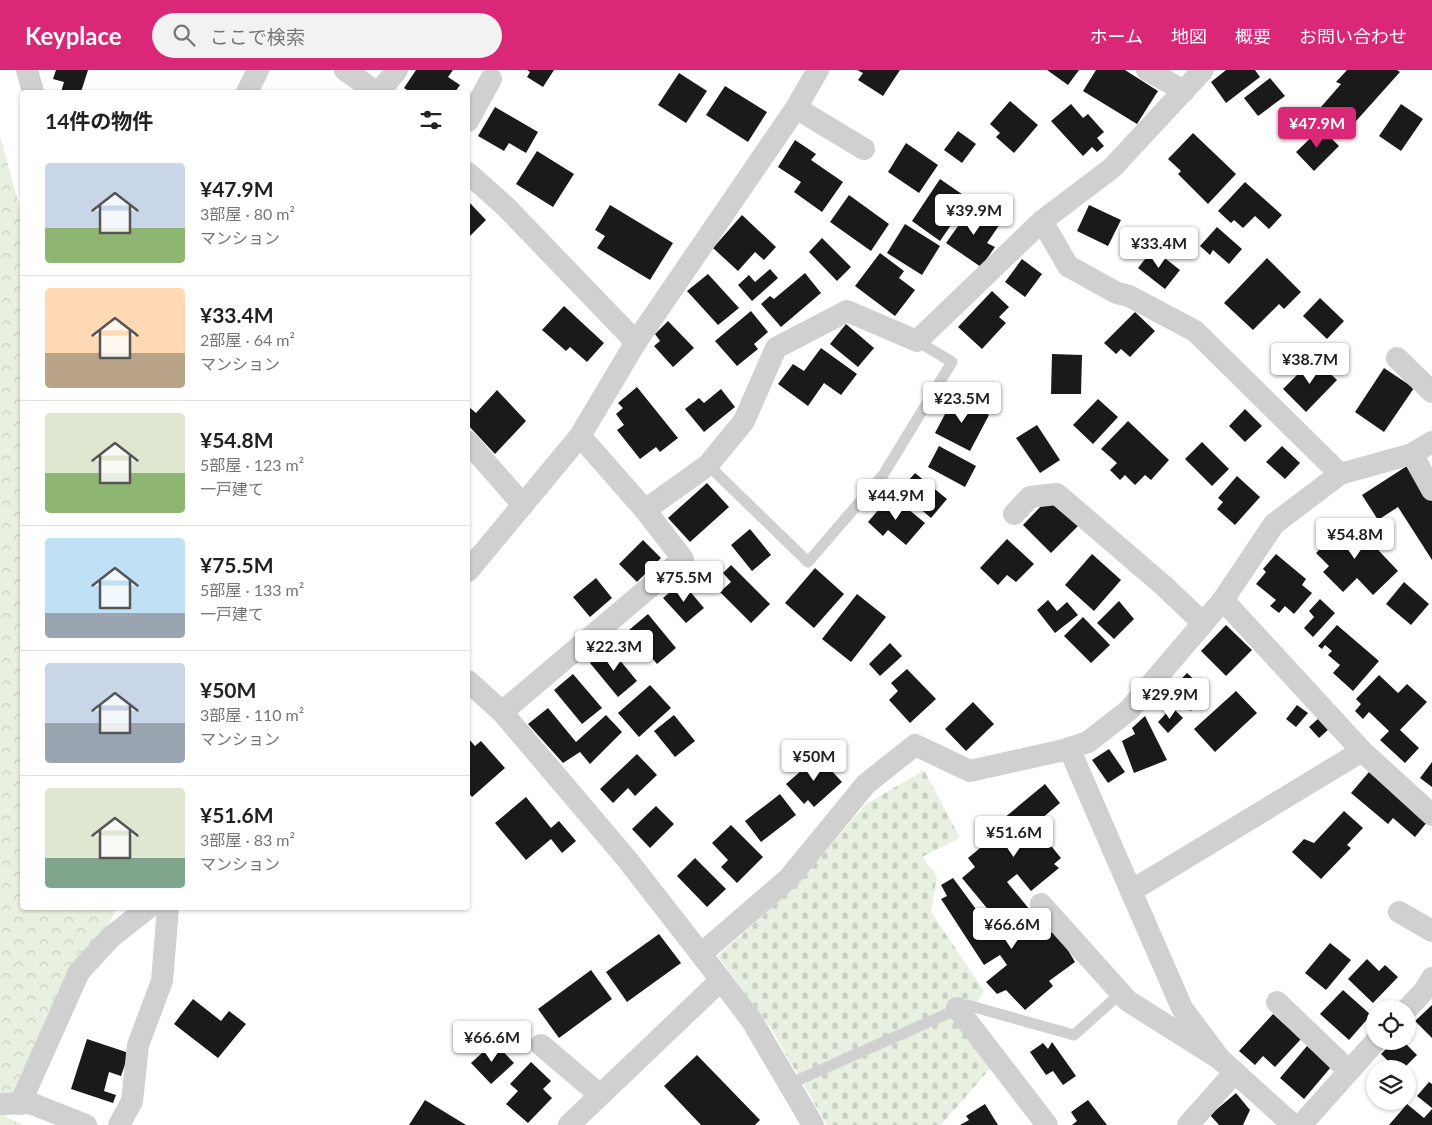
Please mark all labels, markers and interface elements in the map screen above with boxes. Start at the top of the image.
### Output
search box [152,13,502,58]
text: Keyplace [25,21,122,50]
icon: search [170,21,198,49]
text: ここで検索 [210,25,305,48]
text: ホーム [1090,25,1143,47]
text: 地図 [1171,25,1207,47]
text: 概要 [1235,25,1271,47]
text: お問い合わせ [1299,25,1407,47]
icon: filters [417,106,445,134]
pin: ¥47.9M [1276,106,1358,149]
text: 14件の物件 [45,108,153,133]
text: ¥47.9M [1289,113,1345,132]
text: ¥47.9M [200,176,274,201]
icon: home [85,183,145,243]
pin: ¥39.9M [933,194,1015,236]
text: ¥39.9M [946,200,1002,219]
text: 3部屋 · 80 m² [200,204,295,223]
pin: ¥33.4M [1118,226,1200,269]
text: マンション [200,228,280,247]
text: ¥33.4M [1131,233,1187,252]
text: ¥33.4M [200,302,274,327]
icon: home [85,308,145,368]
text: 2部屋 · 64 m² [200,330,295,349]
pin: ¥38.7M [1269,342,1351,385]
text: ¥38.7M [1282,349,1338,368]
text: マンション [200,354,280,373]
pin: ¥23.5M [921,382,1003,424]
text: ¥23.5M [934,388,990,407]
text: ¥54.8M [200,427,274,452]
icon: home [85,433,145,493]
text: 5部屋 · 123 m² [200,455,304,474]
pin: ¥44.9M [855,478,937,521]
text: 一戸建て [200,479,264,498]
text: ¥44.9M [868,485,924,504]
pin: ¥54.8M [1314,518,1396,560]
text: ¥54.8M [1327,524,1383,543]
text: ¥75.5M [200,552,274,577]
icon: home [85,558,145,618]
pin: ¥75.5M [643,560,725,603]
text: ¥75.5M [656,567,712,586]
text: 5部屋 · 133 m² [200,580,304,599]
text: 一戸建て [200,604,264,623]
pin: ¥22.3M [573,630,655,672]
text: ¥22.3M [586,636,642,655]
text: ¥50M [200,677,256,702]
pin: ¥29.9M [1129,678,1211,720]
icon: home [85,683,145,743]
text: ¥29.9M [1142,684,1198,703]
text: 3部屋 · 110 m² [200,705,304,724]
text: マンション [200,729,280,748]
pin: ¥50M [784,740,844,782]
text: ¥50M [793,746,835,765]
text: ¥51.6M [200,802,274,827]
icon: home [85,808,145,868]
pin: ¥51.6M [973,816,1055,858]
text: ¥51.6M [986,822,1042,841]
text: 3部屋 · 83 m² [200,830,295,849]
text: マンション [200,854,280,873]
pin: ¥66.6M [971,908,1053,950]
text: ¥66.6M [984,914,1040,933]
map controls [1366,1000,1416,1110]
button: locate [1366,1000,1416,1050]
pin: ¥66.6M [451,1020,533,1063]
text: ¥66.6M [464,1027,520,1046]
button: layers [1366,1060,1416,1110]

